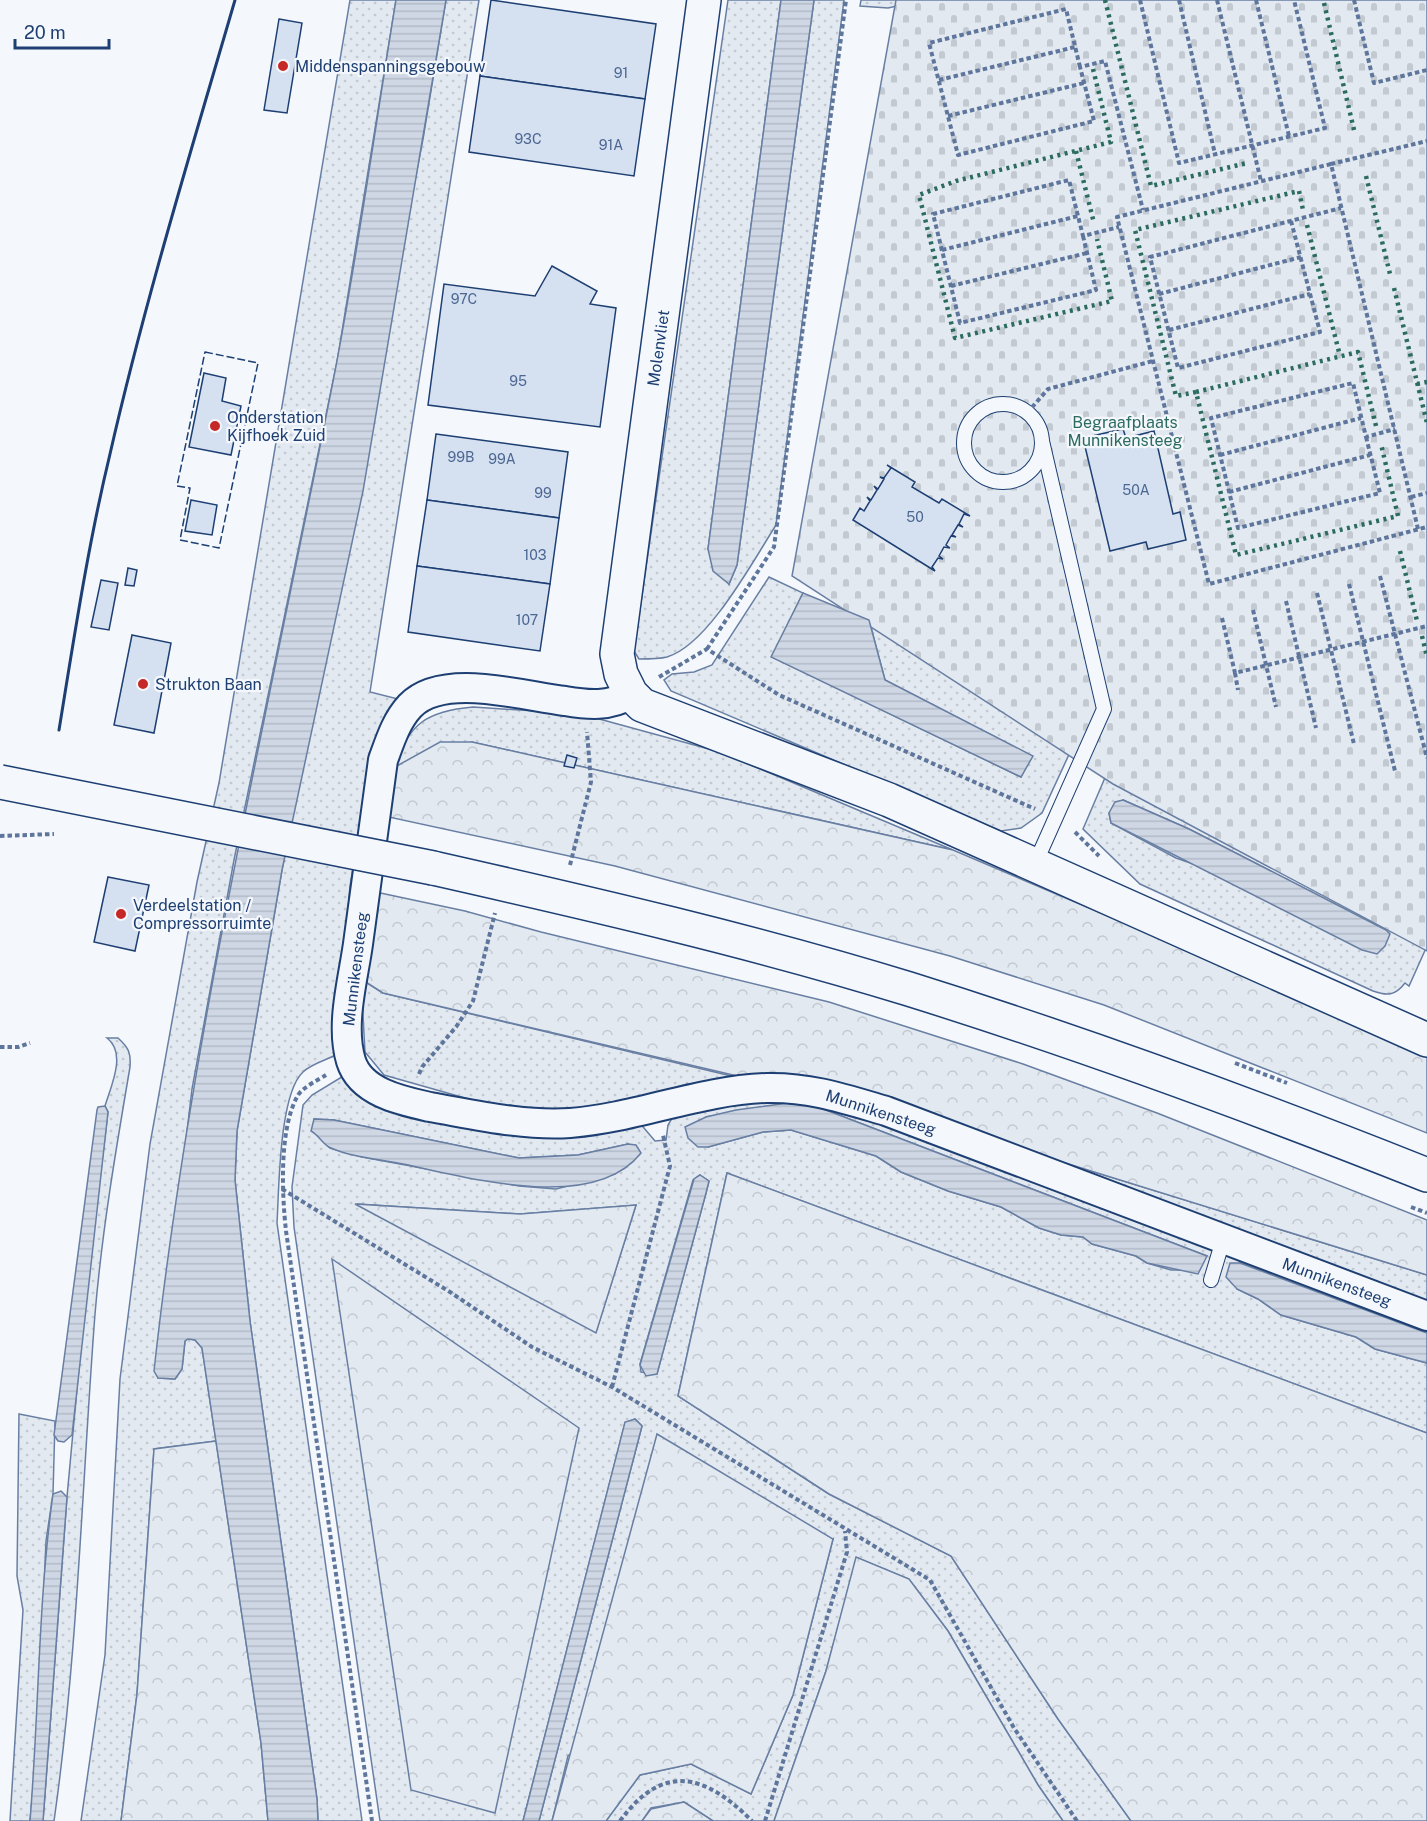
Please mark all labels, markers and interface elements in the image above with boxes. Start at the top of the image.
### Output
scale bar [15,12,110,50]
text: 20 m [24,22,66,43]
place label: Middenspanningsgebouw [295,57,486,76]
marker: Middenspanningsgebouw [276,59,290,73]
house number: 91 [614,65,628,81]
house number: 93C [514,131,542,147]
house number: 91A [599,137,623,153]
house number: 97C [451,291,477,307]
street label: Molenvliet [644,308,673,388]
house number: 95 [509,373,527,389]
place label: Onderstation Kijfhoek Zuid [227,408,326,445]
park label: Begraafplaats Munnikensteeg [1068,413,1182,450]
marker: Onderstation Kijfhoek Zuid [208,419,222,433]
house number: 99B [448,449,474,465]
house number: 99A [488,451,516,467]
house number: 50A [1122,482,1150,498]
house number: 99 [534,485,552,501]
house number: 50 [906,509,924,525]
house number: 103 [524,547,547,563]
house number: 107 [516,612,538,628]
place label: Strukton Baan [155,675,262,694]
marker: Strukton Baan [136,677,150,691]
place label: Verdeelstation / Compressorruimte [133,896,271,933]
marker: Verdeelstation / Compressorruimte [114,907,128,921]
street label: Munnikensteeg [339,911,372,1027]
street label: Munnikensteeg [823,1086,938,1139]
street label: Munnikensteeg [1280,1254,1394,1311]

